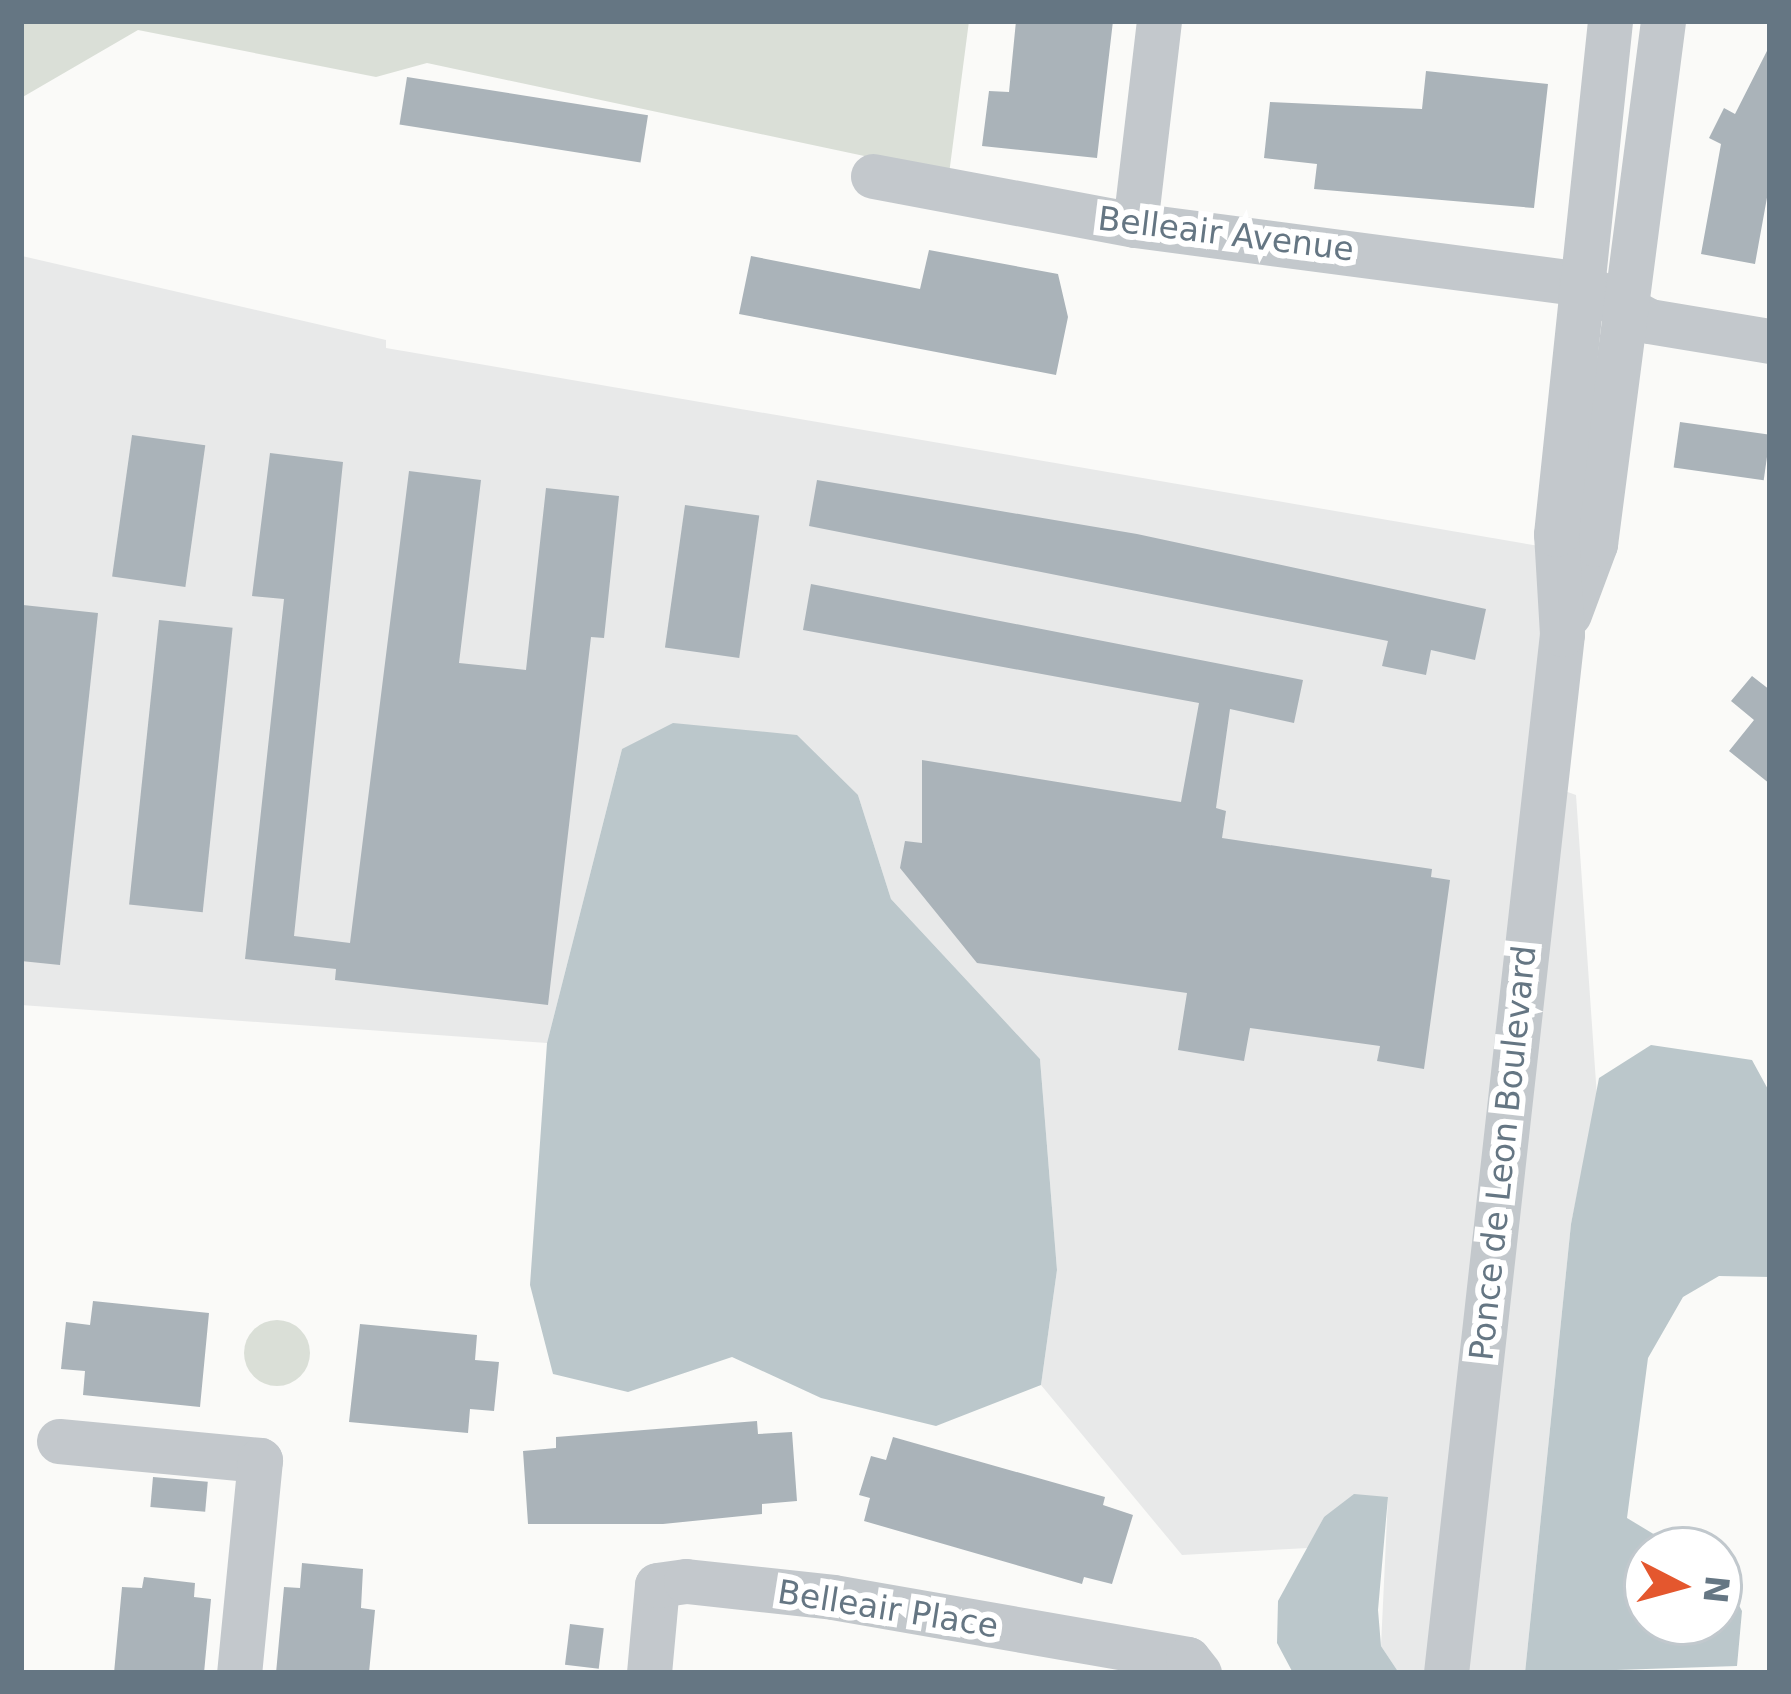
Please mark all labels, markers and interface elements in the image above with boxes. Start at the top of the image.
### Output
street label: Belleair Avenue [1096,199,1356,269]
street label: Ponce de Leon Boulevard [1462,944,1544,1362]
north arrow [1623,1526,1743,1646]
street label: Belleair Place [775,1572,1001,1646]
text: N [1695,1574,1737,1605]

